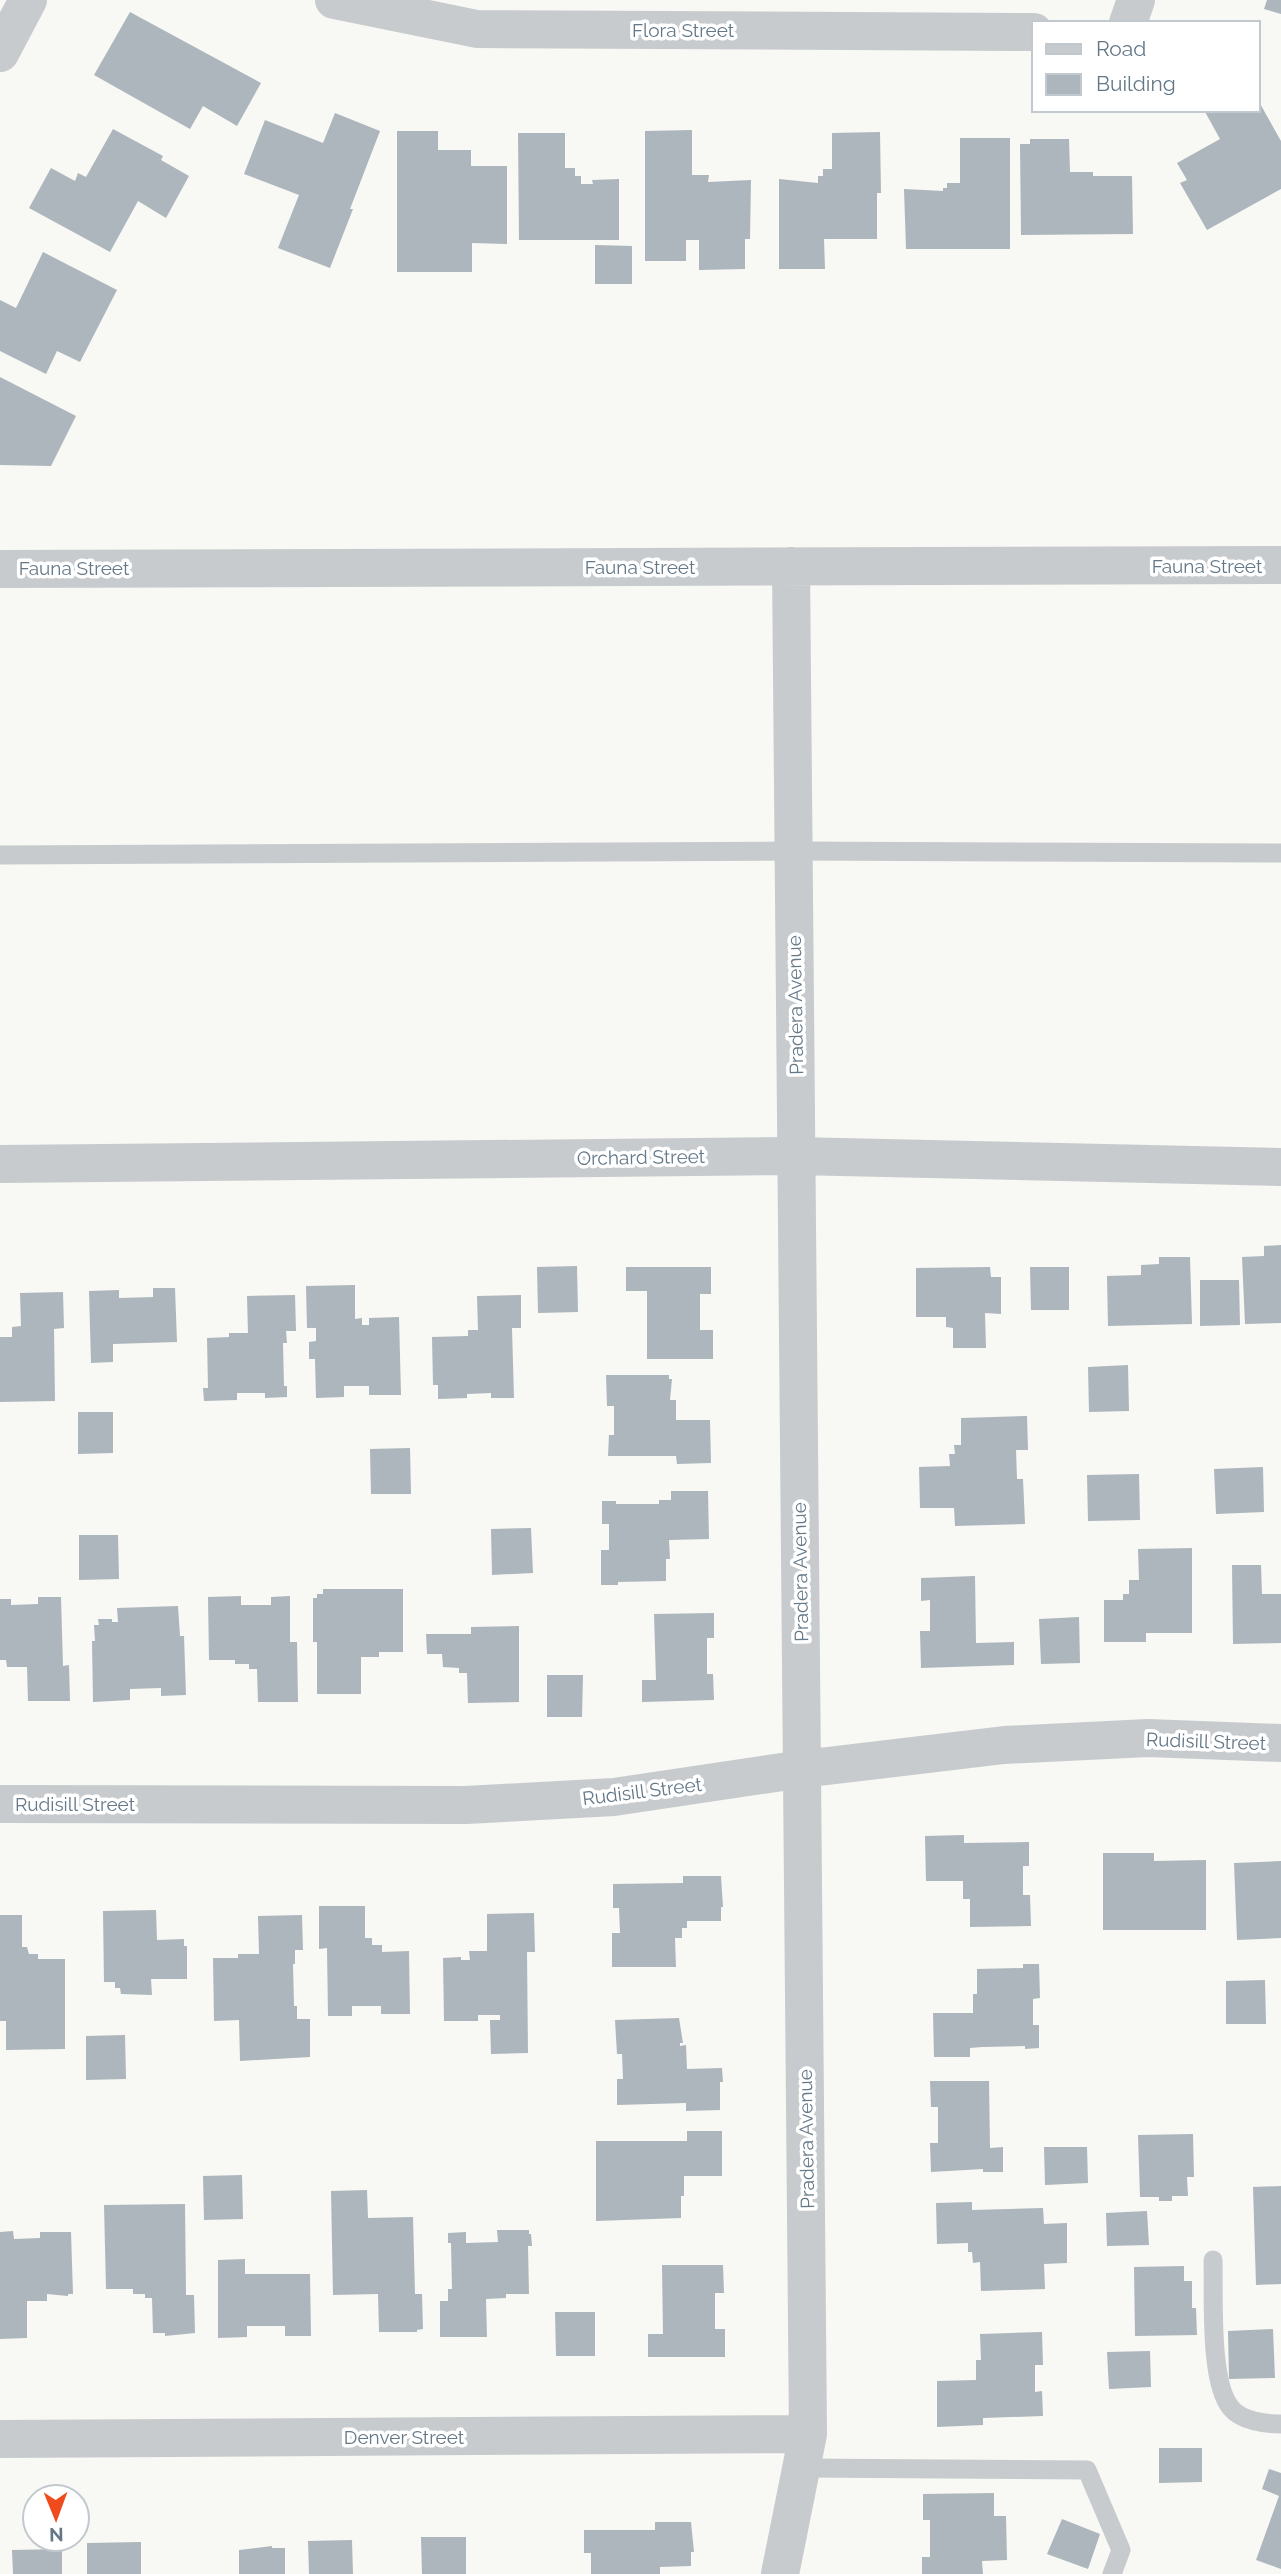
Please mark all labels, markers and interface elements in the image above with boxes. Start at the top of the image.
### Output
street label: Flora Street [632,19,735,41]
legend [1032,21,1260,112]
text: Road [1096,36,1146,61]
text: Building [1096,71,1176,96]
street label: Fauna Street [1152,555,1263,577]
street label: Fauna Street [585,556,696,578]
street label: Fauna Street [19,557,130,579]
street label: Pradera Avenue [783,935,807,1075]
street label: Orchard Street [577,1145,706,1169]
street label: Pradera Avenue [788,1502,812,1642]
street label: Rudisill Street [1146,1728,1267,1754]
street label: Rudisill Street [581,1773,704,1809]
street label: Rudisill Street [15,1793,136,1815]
street label: Pradera Avenue [794,2069,818,2209]
street label: Denver Street [344,2426,465,2448]
north arrow [21,2483,91,2553]
text: N [49,2524,64,2546]

